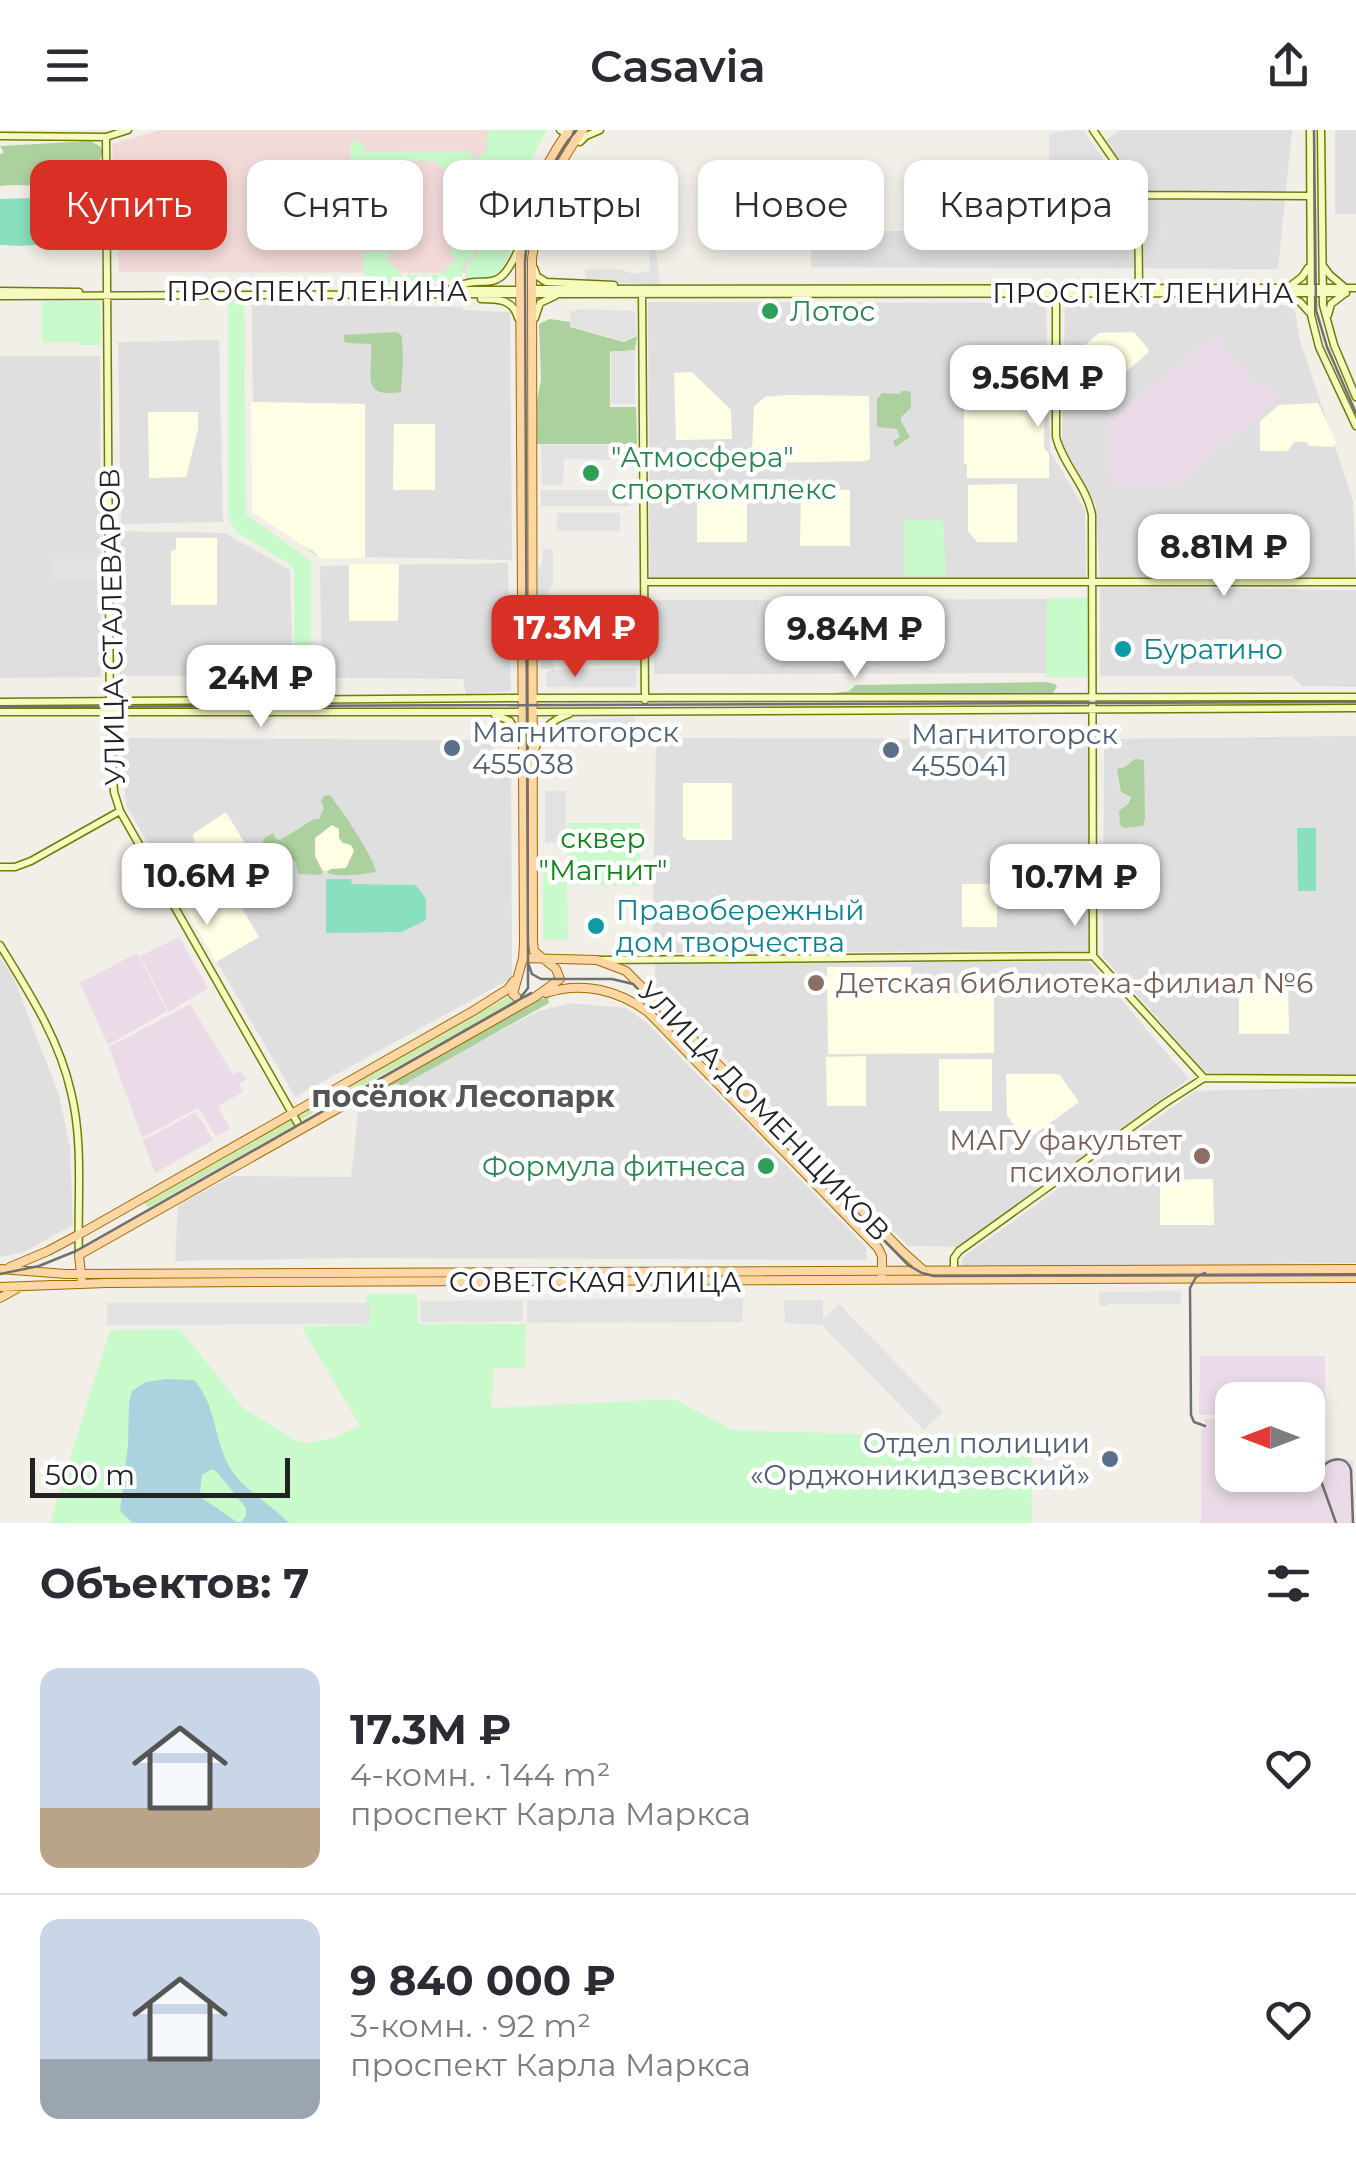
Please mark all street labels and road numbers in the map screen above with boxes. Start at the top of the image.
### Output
street label: ПРОСПЕКТ ЛЕНИНА [166,274,468,308]
street label: ПРОСПЕКТ ЛЕНИНА [992,276,1294,310]
street label: УЛИЦА СТАЛЕВАРОВ [92,468,132,786]
street label: УЛИЦА ДОМЕНЩИКОВ [631,974,897,1248]
street label: СОВЕТСКАЯ УЛИЦА [449,1265,741,1299]

